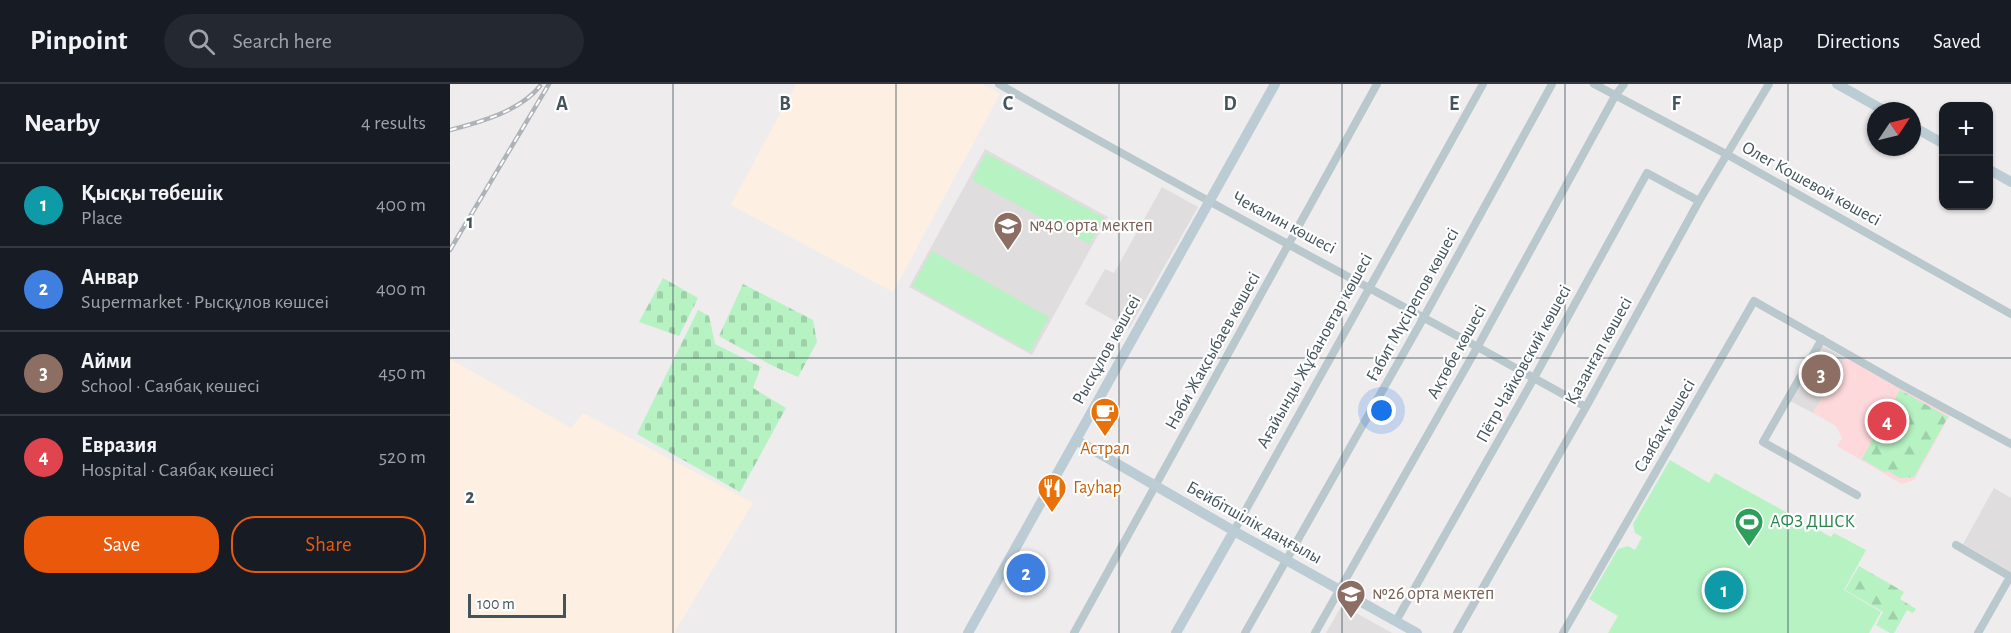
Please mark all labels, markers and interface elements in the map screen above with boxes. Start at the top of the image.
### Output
search box [164,14,584,68]
icon: search [185,25,218,58]
text: Pinpoint [30,27,128,55]
text: Search here [233,30,332,52]
text: Map [1747,31,1783,52]
text: Directions [1816,31,1900,52]
text: Saved [1933,31,1981,52]
text: A [556,94,568,114]
text: B [779,94,791,114]
text: C [1003,94,1014,114]
text: D [1223,94,1237,114]
text: E [1449,94,1459,114]
text: F [1671,94,1681,114]
north arrow [1867,102,1921,156]
map controls [1939,102,1993,210]
button: + [1939,102,1993,156]
text: Nearby [24,110,100,136]
text: 4 results [361,113,426,133]
street label: Олег Кошевой көшесі [1738,138,1884,230]
button: − [1939,156,1993,210]
text: Қысқы төбешік [81,182,223,204]
street label: Чекалин көшесі [1229,188,1339,258]
text: 1 [40,195,47,215]
text: 400 m [376,195,426,215]
text: Place [81,208,122,228]
school or university icon: №40 орта мектеп [992,210,1024,252]
text: 1 [466,212,474,232]
place label: №40 орта мектеп [1029,217,1153,235]
street label: Ғабит Мүсірепов көшесі [1362,225,1463,385]
street label: Ағайынды Жұбановтар көшесі [1253,250,1376,452]
text: Анвар [81,266,139,288]
street label: Нәби Жақсыбаев көшесі [1161,269,1264,433]
text: 2 [39,279,48,299]
text: 400 m [376,279,426,299]
street label: Пётр Чайковский көшесі [1473,282,1575,446]
text: Supermarket · Рысқұлов көшсеі [81,292,329,312]
street label: Рысқұлов көшсеі [1070,292,1144,408]
street label: Қазанғап көшесі [1562,294,1636,408]
street label: Ақтөбе көшесі [1423,302,1490,402]
text: Айми [81,350,132,372]
pin: 3 [1802,352,1840,396]
text: 3 [39,363,48,383]
text: 450 m [378,363,426,383]
text: School · Саябақ көшесі [81,376,260,396]
street label: Саябақ көшесі [1630,376,1699,476]
cafe icon: Астрал [1089,396,1121,438]
your location [1367,396,1396,425]
pin: 4 [1868,398,1906,444]
text: Евразия [81,434,157,456]
place label: Астрал [1080,440,1130,458]
text: 4 [38,447,49,467]
text: 520 m [379,447,426,467]
text: Hospital · Саябақ көшесі [81,460,274,480]
restaurant icon: Гауhар [1036,472,1068,514]
street label: Бейбітшілік даңғылы [1183,477,1325,568]
place label: Гауhар [1073,479,1122,497]
text: 2 [465,487,475,507]
sports icon: АФЗ ДШСК [1733,506,1765,548]
place label: АФЗ ДШСК [1770,513,1855,531]
button: Save [24,516,219,573]
button: Share [231,516,426,573]
pin: 2 [1006,550,1046,596]
pin: 1 [1704,568,1744,612]
school or university icon: №26 орта мектеп [1335,578,1367,620]
place label: №26 орта мектеп [1372,585,1494,603]
scale bar [468,591,566,618]
text: 100 m [477,596,515,612]

